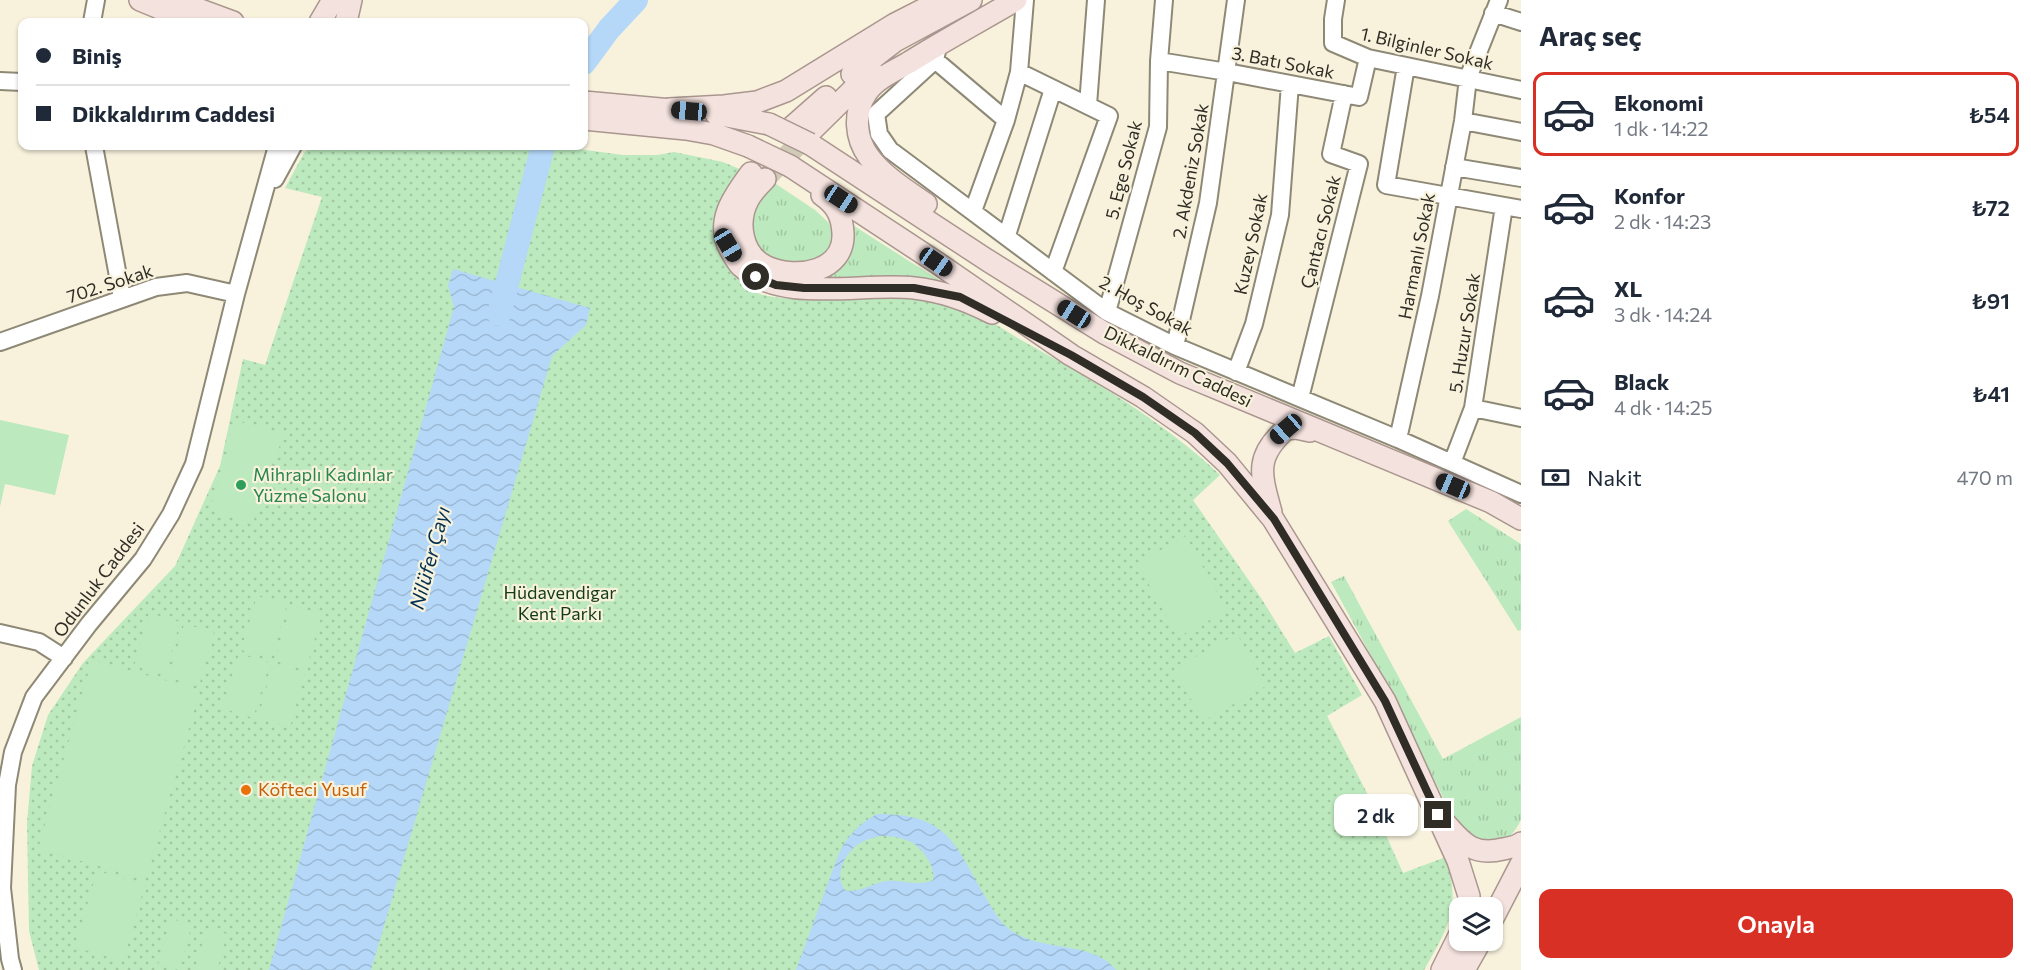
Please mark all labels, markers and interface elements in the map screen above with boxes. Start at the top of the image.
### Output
text: Araç seç [1539,19,1642,52]
street label: 1. Bilginler Sokak [1359,22,1496,74]
street label: 3. Batı Sokak [1230,41,1337,83]
text: Biniş [72,42,122,69]
icon: car [1542,87,1596,141]
text: Ekonomi [1614,89,1704,116]
text: Dikkaldırım Caddesi [72,100,275,127]
car [670,100,708,122]
street label: 2. Akdeniz Sokak [1167,101,1213,240]
text: ₺54 [1968,101,2010,128]
text: 1 dk · 14:22 [1614,116,1709,140]
street label: 5. Ege Sokak [1100,118,1146,222]
street label: Çantacı Sokak [1295,173,1345,291]
icon: car [1542,180,1596,234]
car [821,182,861,216]
text: Konfor [1614,182,1685,209]
street label: Harmanlı Sokak [1393,190,1439,321]
street label: Kuzey Sokak [1229,191,1272,296]
text: ₺72 [1971,194,2010,221]
text: 2 dk · 14:23 [1614,209,1711,233]
car [711,225,745,265]
car [916,244,956,280]
street label: 702. Sokak [64,259,156,307]
route start [742,263,769,290]
street label: 2. Hoş Sokak [1096,270,1197,340]
street label: 5. Huzur Sokak [1444,271,1484,394]
icon: car [1542,273,1596,327]
text: XL [1614,275,1642,302]
text: ₺91 [1971,287,2010,314]
car [1054,297,1094,331]
text: 3 dk · 14:24 [1614,302,1712,326]
street label: Dikkaldırım Caddesi [1101,321,1256,412]
icon: car [1542,366,1596,420]
text: Black [1614,368,1669,395]
text: ₺41 [1972,380,2010,407]
text: 4 dk · 14:25 [1614,395,1712,419]
car [1267,410,1305,448]
icon: cash [1539,461,1572,494]
place label: Mihraplı Kadınlar Yüzme Salonu [253,463,393,506]
text: Nakit [1587,464,1642,491]
text: 470 m [1957,465,2013,489]
car [1433,471,1473,501]
marker: Mihraplı Kadınlar Yüzme Salonu [234,478,248,492]
water label: Nilüfer Çayı [404,504,454,612]
street label: Odunluk Caddesi [48,518,149,641]
park label: Hüdavendigar Kent Parkı [503,581,617,624]
place label: Köfteci Yusuf [258,778,368,800]
marker: Köfteci Yusuf [239,783,253,797]
callout: 2 dk [1333,794,1417,836]
route end [1424,801,1451,828]
text: 2 dk [1357,803,1395,827]
button: Onayla [1539,889,2013,958]
map controls [1449,897,1503,951]
button: layers [1449,897,1503,951]

